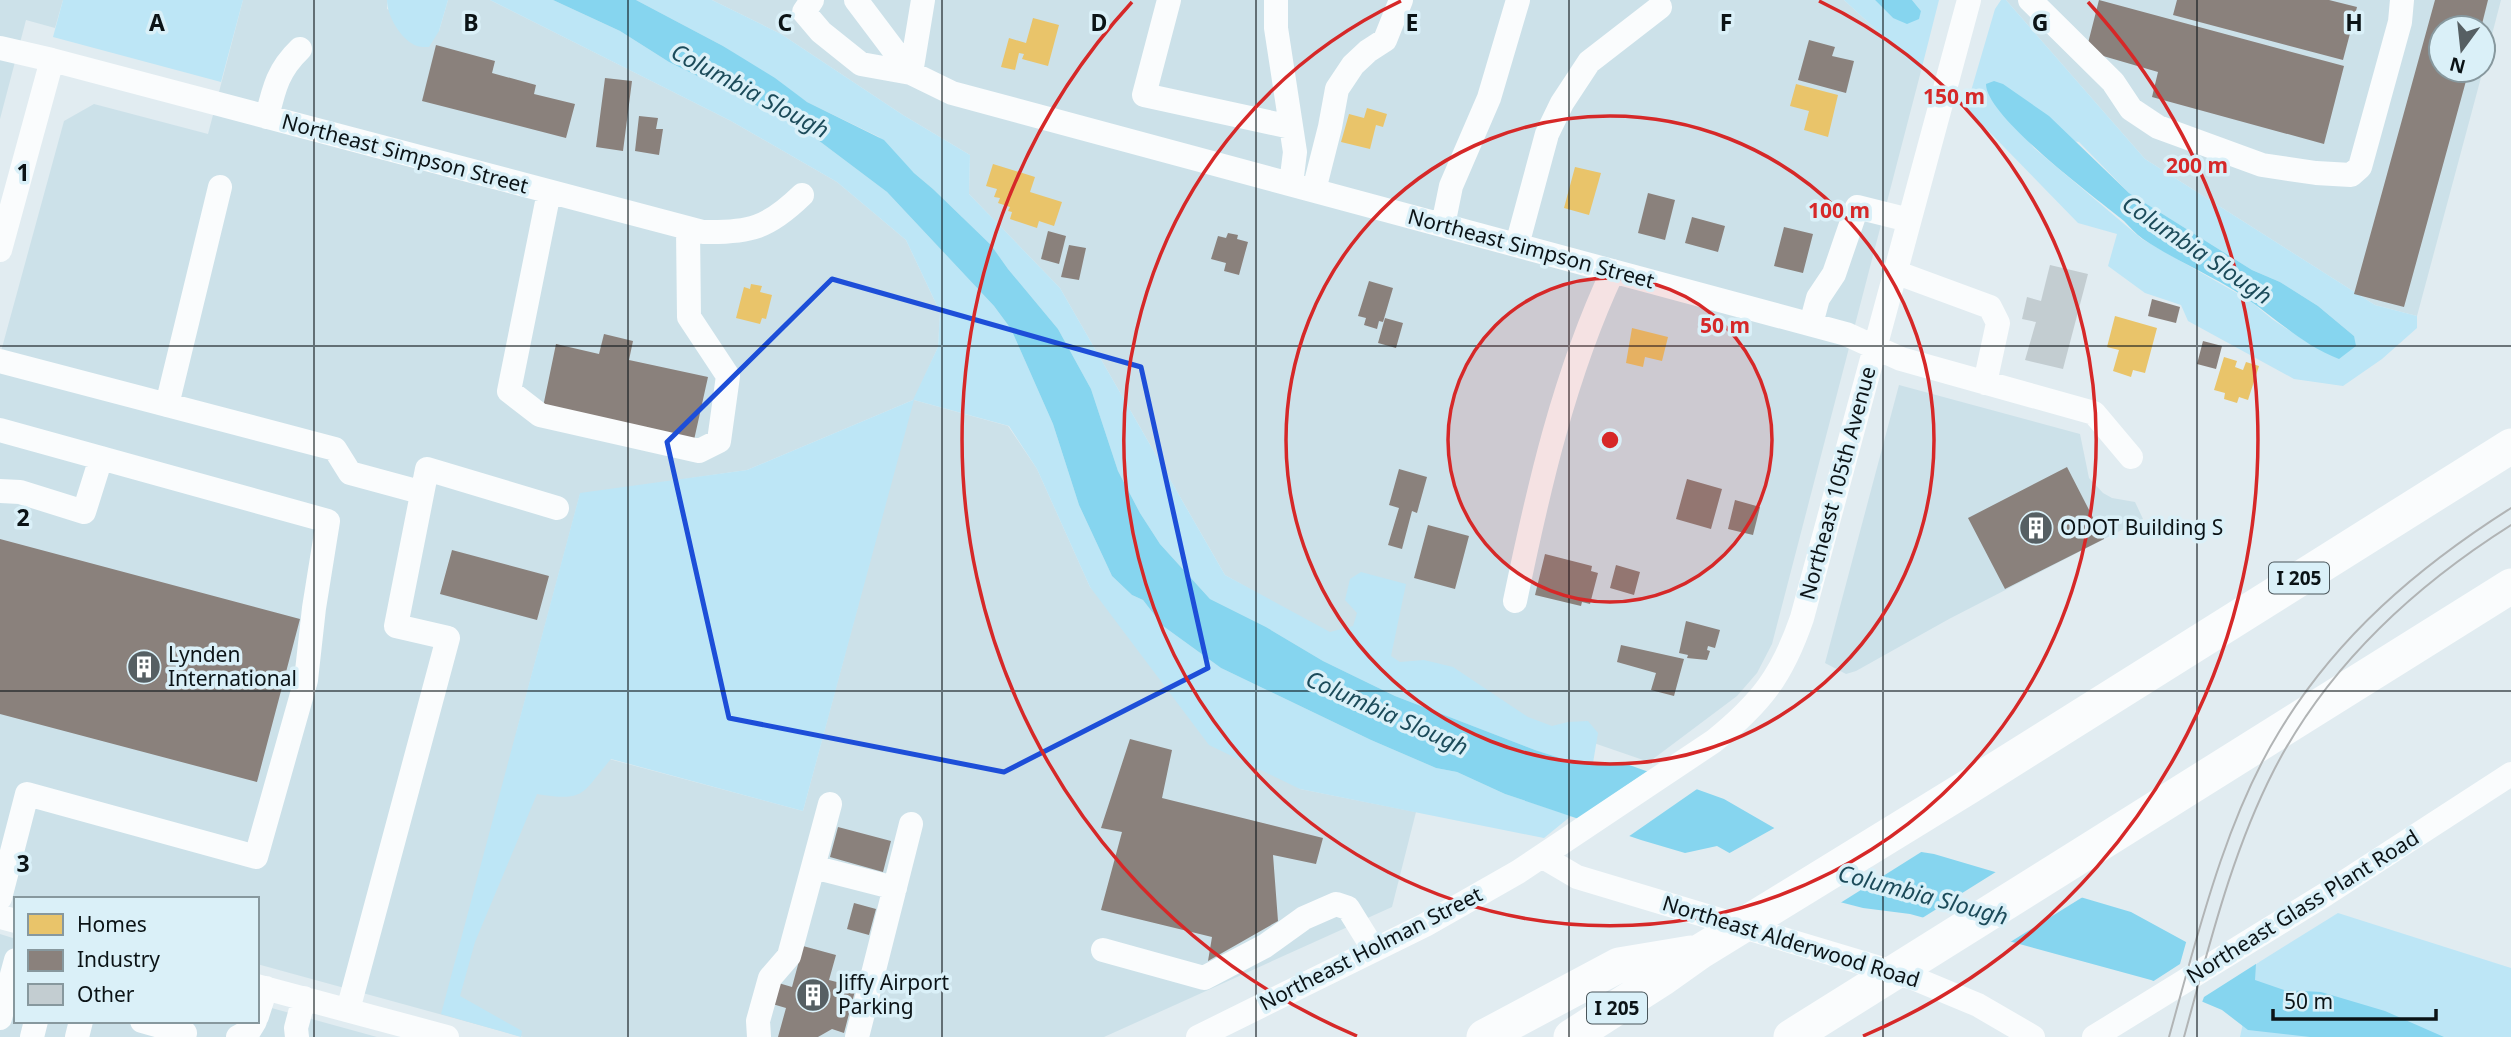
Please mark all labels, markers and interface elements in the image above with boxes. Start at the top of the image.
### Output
text: A [149,6,165,38]
text: B [463,6,479,38]
text: C [778,6,793,38]
text: D [1091,6,1107,38]
text: E [1406,6,1418,38]
text: F [1720,6,1732,38]
text: G [2032,6,2048,38]
text: H [2345,6,2363,38]
north arrow [2427,14,2497,84]
water label: Columbia Slough [666,35,835,145]
text: N [2447,51,2468,80]
text: 150 m [1923,82,1985,110]
street label: Northeast Simpson Street [279,107,532,200]
text: 200 m [2166,151,2228,179]
text: 1 [16,156,30,188]
water label: Columbia Slough [2116,187,2279,311]
text: 100 m [1808,196,1870,224]
street label: Northeast Simpson Street [1405,202,1658,295]
text: 50 m [1700,311,1750,339]
street label: Northeast 105th Avenue [1792,363,1882,602]
centre of rings [1598,428,1622,452]
text: 2 [16,501,30,533]
building icon: ODOT Building S [2017,509,2055,547]
place label: ODOT Building S [2060,513,2223,541]
road number: I 205 [2269,562,2329,594]
place label: Lynden International [168,640,297,692]
building icon: Lynden International [125,648,163,686]
water label: Columbia Slough [1301,662,1474,762]
street label: Northeast Glass Plant Road [2181,823,2424,989]
text: 3 [16,847,30,879]
water label: Columbia Slough [1835,856,2012,932]
street label: Northeast Holman Street [1254,879,1487,1017]
street label: Northeast Alderwood Road [1659,889,1923,994]
legend [14,897,259,1023]
text: Homes [77,910,147,938]
text: Industry [77,945,160,973]
place label: Jiffy Airport Parking [836,968,950,1020]
building icon: Jiffy Airport Parking [794,976,832,1014]
scale bar [2273,978,2436,1022]
text: Other [77,980,135,1008]
text: 50 m [2284,987,2333,1015]
road number: I 205 [1587,992,1647,1024]

